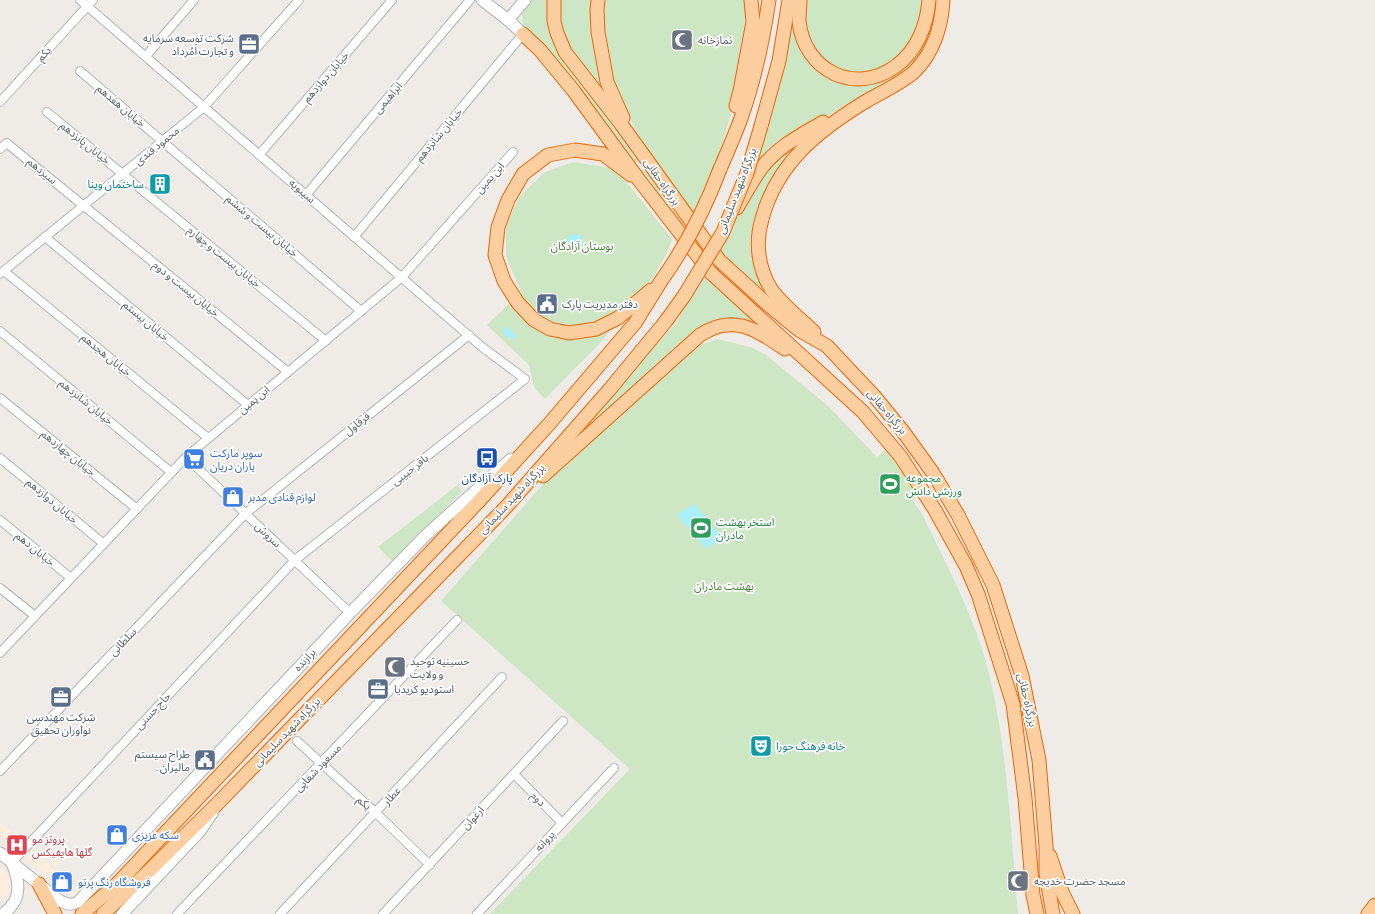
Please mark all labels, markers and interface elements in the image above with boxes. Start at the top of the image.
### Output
mosque icon: نمازخانه [669,27,695,53]
office icon: شرکت توسعه سرمایه و تجارت اَمُرداد [236,31,262,57]
place label: شرکت توسعه سرمایه و تجارت اَمُرداد [143,32,234,58]
place label: نمازخانه [698,34,732,47]
street label: یکم [34,44,55,65]
street label: خیابان دوازدهم [300,48,354,107]
street label: ابراهیمی [371,80,405,116]
street label: خیابان هفدهم [93,82,148,132]
street label: خیابان شانزدهم [413,105,467,166]
street label: خیابان پانزدهم [56,119,113,169]
street label: محمود قندی [132,124,182,168]
street label: بزرگراه شهید سلیمانی [715,146,759,236]
street label: سیزدهم [23,155,60,189]
street label: بزرگراه حقانی [641,156,683,208]
street label: ابن یمین [473,160,507,196]
building icon: ساختمان وینا [147,171,173,197]
street label: سیبویه [286,176,318,206]
place label: ساختمان وینا [88,178,144,191]
street label: خیابان بیست و ششم [222,192,301,262]
street label: خیابان بیست و چهارم [184,224,264,292]
park label: بوستان آزادگان [551,240,613,253]
street label: خیابان بیست و دوم [150,258,222,321]
public building icon: دفتر مدیریت پارک [534,291,560,317]
street label: خیابان بیستم [119,298,172,346]
place label: دفتر مدیریت پارک [562,298,638,312]
street label: خیابان هجدهم [77,331,134,381]
street label: خیابان شانزدهم [55,376,116,430]
street label: ابن یمین [236,383,272,417]
street label: بزرگراه حقانی [864,387,910,437]
street label: قرقاول [341,410,373,438]
street label: خیابان چهاردهم [37,427,98,481]
bus stop icon: پارک آزادگان [474,445,500,471]
supermarket icon: سوپر مارکت یاران دریان [181,446,207,472]
place label: سوپر مارکت یاران دریان [210,447,263,473]
street label: باقر حبیبی [389,451,431,489]
street label: بزرگراه شهید سلیمانی [476,461,548,537]
sports icon: مجموعه ورزشی دانش [877,471,903,497]
place label: پارک آزادگان [462,472,512,486]
place label: مجموعه ورزشی دانش [906,472,962,498]
street label: خیابان دوازدهم [22,476,81,528]
shop icon: لوازم قنادى مدبر [220,484,246,510]
place label: لوازم قنادى مدبر [247,491,316,505]
sports icon: استخر بهشت مادران [688,515,714,541]
place label: استخر بهشت مادران [716,516,774,542]
street label: سروش [252,519,284,551]
street label: خیابان دهم [11,529,58,571]
park label: بهشت مادران [694,580,754,593]
street label: سلطانی [107,625,140,659]
street label: برازنده [291,646,319,674]
mosque icon: حسینیه توحید و ولایت [382,654,408,680]
place label: حسینیه توحید و ولایت [410,655,470,681]
street label: بزرگراه حقانی [1015,672,1039,728]
office icon: استودیو کریدیا [365,676,391,702]
place label: استودیو کریدیا [394,683,454,696]
office icon: شرکت مهندسی نوآوران تحقیق [48,684,74,710]
street label: حاج حسنی [133,689,175,733]
street label: بزرگراه شهید سلیمانی [251,695,323,769]
place label: شرکت مهندسی نوآوران تحقیق [27,711,96,737]
theatre icon: خانه فرهنگ حورا [748,733,774,759]
place label: خانه فرهنگ حورا [776,740,846,753]
street label: مسعود شفاپی [292,741,345,795]
public building icon: طراح سیستم . مالیران [192,747,218,773]
place label: طراح سیستم . مالیران [135,748,190,774]
street label: عطار [380,784,404,809]
street label: دوم [527,789,548,810]
street label: یکم [353,793,374,814]
street label: ارغوان [459,804,487,832]
shop icon: سکه عزیزی [104,822,130,848]
street label: پروانه [532,828,559,855]
place label: سکه عزیزی [132,829,179,842]
hospital icon: پروتز مو گلها هایفیکس [4,832,30,858]
place label: پروتز مو گلها هایفیکس [32,833,93,859]
mosque icon: مسجد حضرت خدیجه [1005,868,1031,894]
shop icon: فروشگاه رنگ پرتو [49,869,75,895]
place label: مسجد حضرت خدیجه [1034,875,1126,888]
place label: فروشگاه رنگ پرتو [78,876,151,890]

